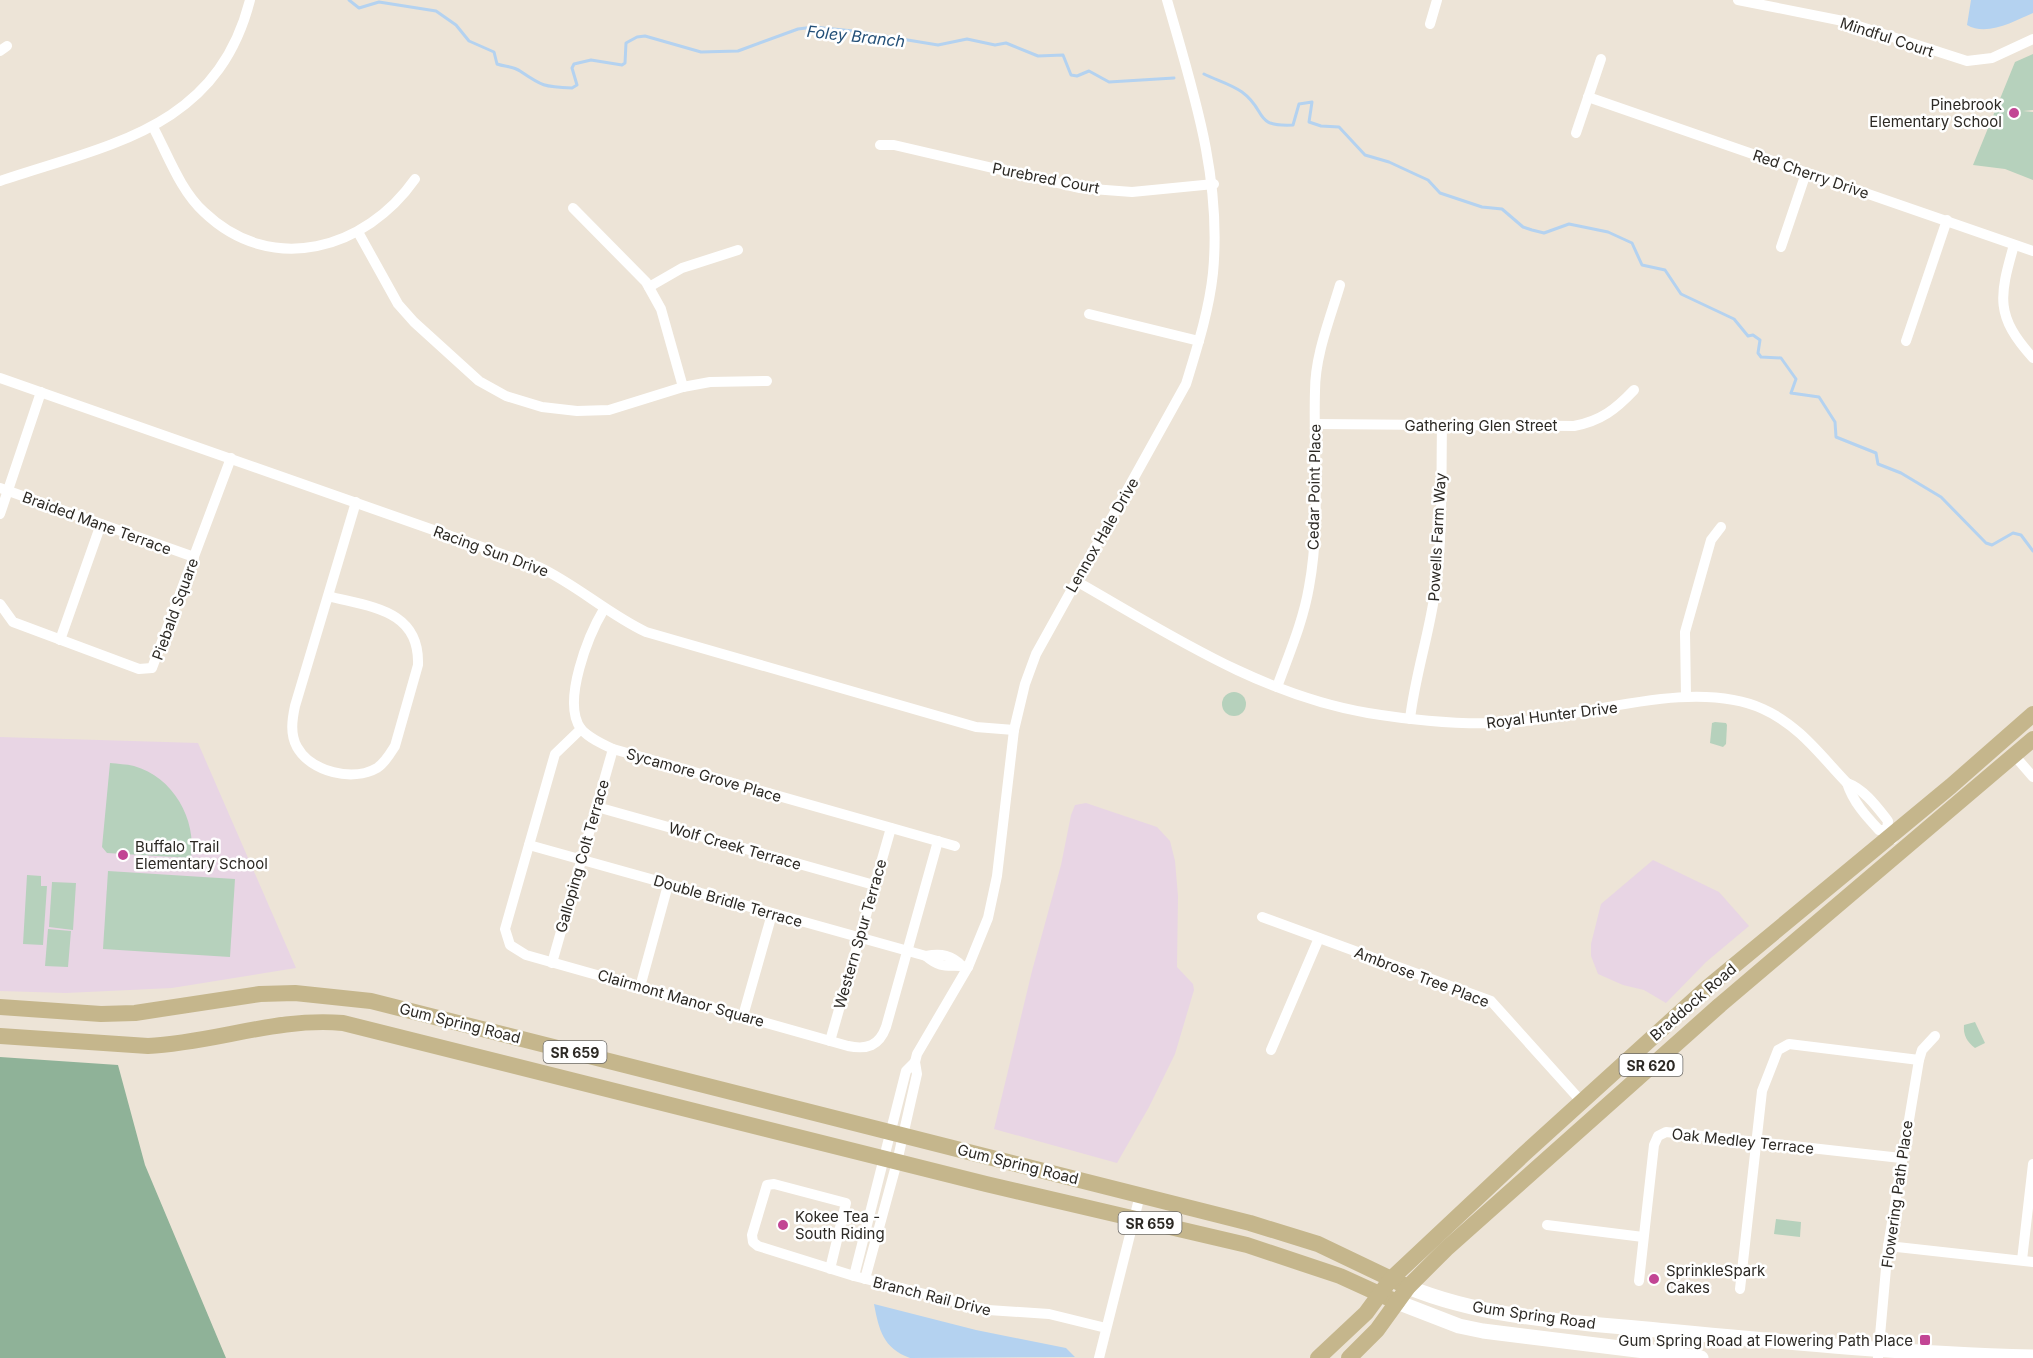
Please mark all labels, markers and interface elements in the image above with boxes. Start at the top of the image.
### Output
street label: Mindful Court [1838,13,1936,61]
water label: Foley Branch [806,21,906,51]
place label: Pinebrook Elementary School [1869,95,2003,131]
marker: Pinebrook Elementary School [2007,106,2021,120]
street label: Red Cherry Drive [1750,145,1872,203]
street label: Purebred Court [991,158,1101,198]
street label: Gathering Glen Street [1405,416,1558,435]
street label: Cedar Point Place [1303,424,1325,550]
street label: Powells Farm Way [1424,471,1450,602]
street label: Lennox Hale Drive [1061,474,1143,596]
street label: Braided Mane Terrace [20,487,174,559]
street label: Racing Sun Drive [431,521,551,581]
street label: Piebald Square [148,555,202,663]
street label: Royal Hunter Drive [1485,698,1619,732]
street label: Sycamore Grove Place [624,744,784,806]
street label: Galloping Colt Terrace [551,777,613,935]
street label: Wolf Creek Terrace [666,818,804,874]
place label: Buffalo Trail Elementary School [135,837,268,873]
marker: Buffalo Trail Elementary School [116,848,130,862]
street label: Western Spur Terrace [829,857,891,1011]
street label: Double Bridle Terrace [651,871,805,931]
street label: Ambrose Tree Place [1352,943,1492,1011]
street label: Braddock Road [1646,959,1740,1045]
street label: Clairmont Manor Square [595,965,767,1031]
street label: Gum Spring Road [397,999,523,1047]
road number: SR 659 [544,1041,606,1063]
road number: SR 620 [1620,1054,1682,1076]
street label: Flowering Path Place [1877,1119,1917,1269]
street label: Oak Medley Terrace [1671,1124,1815,1158]
street label: Gum Spring Road [955,1140,1081,1188]
place label: Kokee Tea - South Riding [795,1207,885,1243]
road number: SR 659 [1118,1212,1182,1234]
marker: Kokee Tea - South Riding [776,1218,790,1232]
place label: SprinkleSpark Cakes [1666,1261,1766,1297]
street label: Branch Rail Drive [871,1272,993,1320]
marker: SprinkleSpark Cakes [1647,1272,1661,1286]
street label: Gum Spring Road [1471,1297,1597,1333]
place label: Gum Spring Road at Flowering Path Place [1618,1331,1913,1350]
marker: Gum Spring Road at Flowering Path Place [1918,1333,1932,1347]

